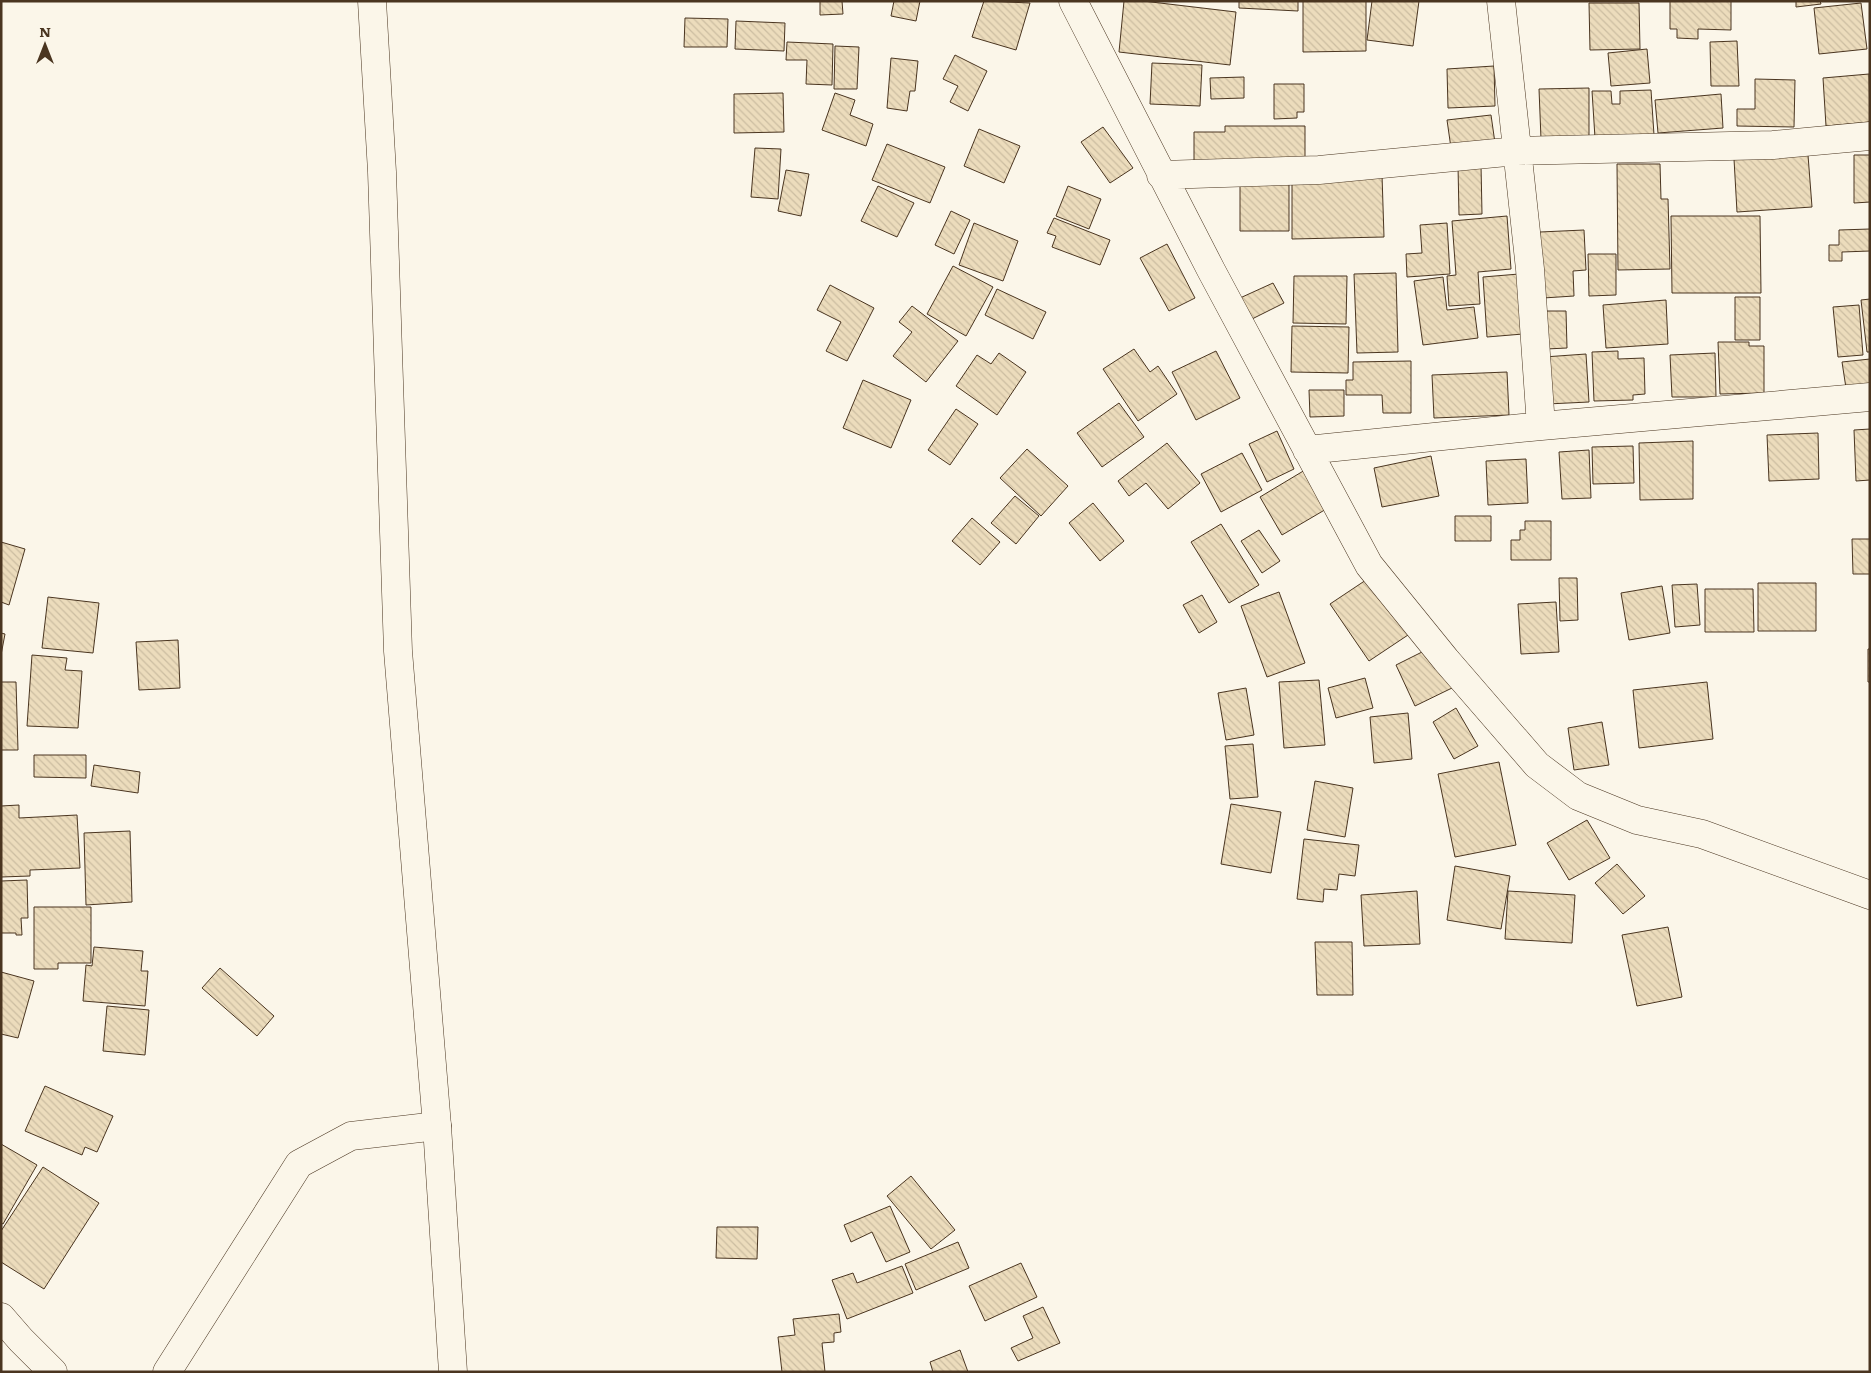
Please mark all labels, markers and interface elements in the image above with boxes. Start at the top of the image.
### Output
north arrow [20,20,70,70]
text: N [39,21,51,41]

